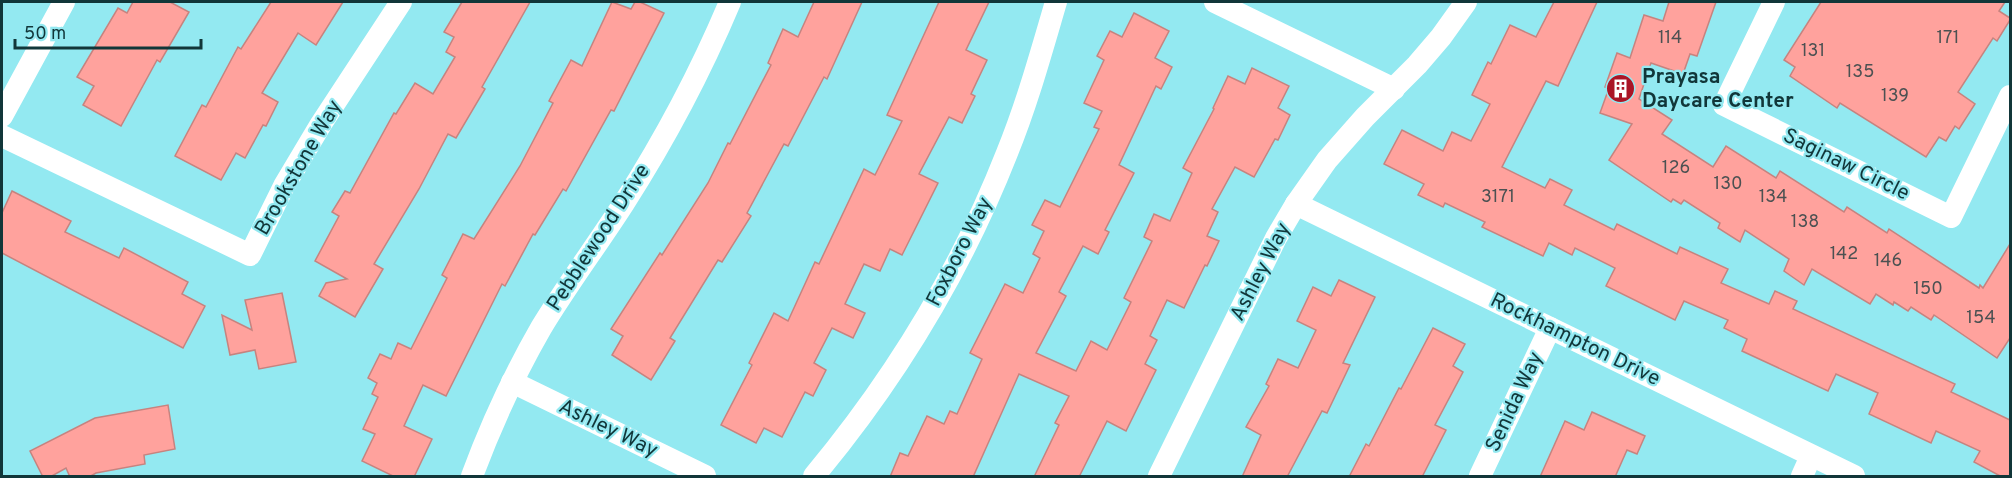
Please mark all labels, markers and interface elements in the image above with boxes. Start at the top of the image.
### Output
scale bar [15,12,201,50]
text: 50 m [24,23,66,46]
house number: 114 [1658,27,1682,50]
house number: 171 [1936,27,1960,50]
house number: 131 [1801,40,1825,63]
house number: 135 [1846,61,1874,84]
place label: Prayasa Daycare Center [1642,64,1794,115]
building icon: Prayasa Daycare Center [1605,73,1637,105]
house number: 139 [1881,85,1909,108]
street label: Brookstone Way [249,95,349,241]
street label: Saginaw Circle [1778,123,1914,207]
house number: 126 [1662,157,1690,180]
street label: Pebblewood Drive [541,159,657,317]
house number: 130 [1714,173,1742,196]
house number: 3171 [1481,186,1515,209]
house number: 134 [1759,186,1787,209]
street label: Foxboro Way [921,193,999,311]
house number: 138 [1791,211,1819,234]
street label: Ashley Way [1225,218,1297,326]
house number: 142 [1830,243,1858,266]
house number: 146 [1874,250,1902,273]
house number: 150 [1913,278,1943,301]
street label: Rockhampton Drive [1486,287,1664,393]
house number: 154 [1966,307,1996,330]
street label: Senida Way [1480,348,1550,456]
street label: Ashley Way [554,393,662,465]

